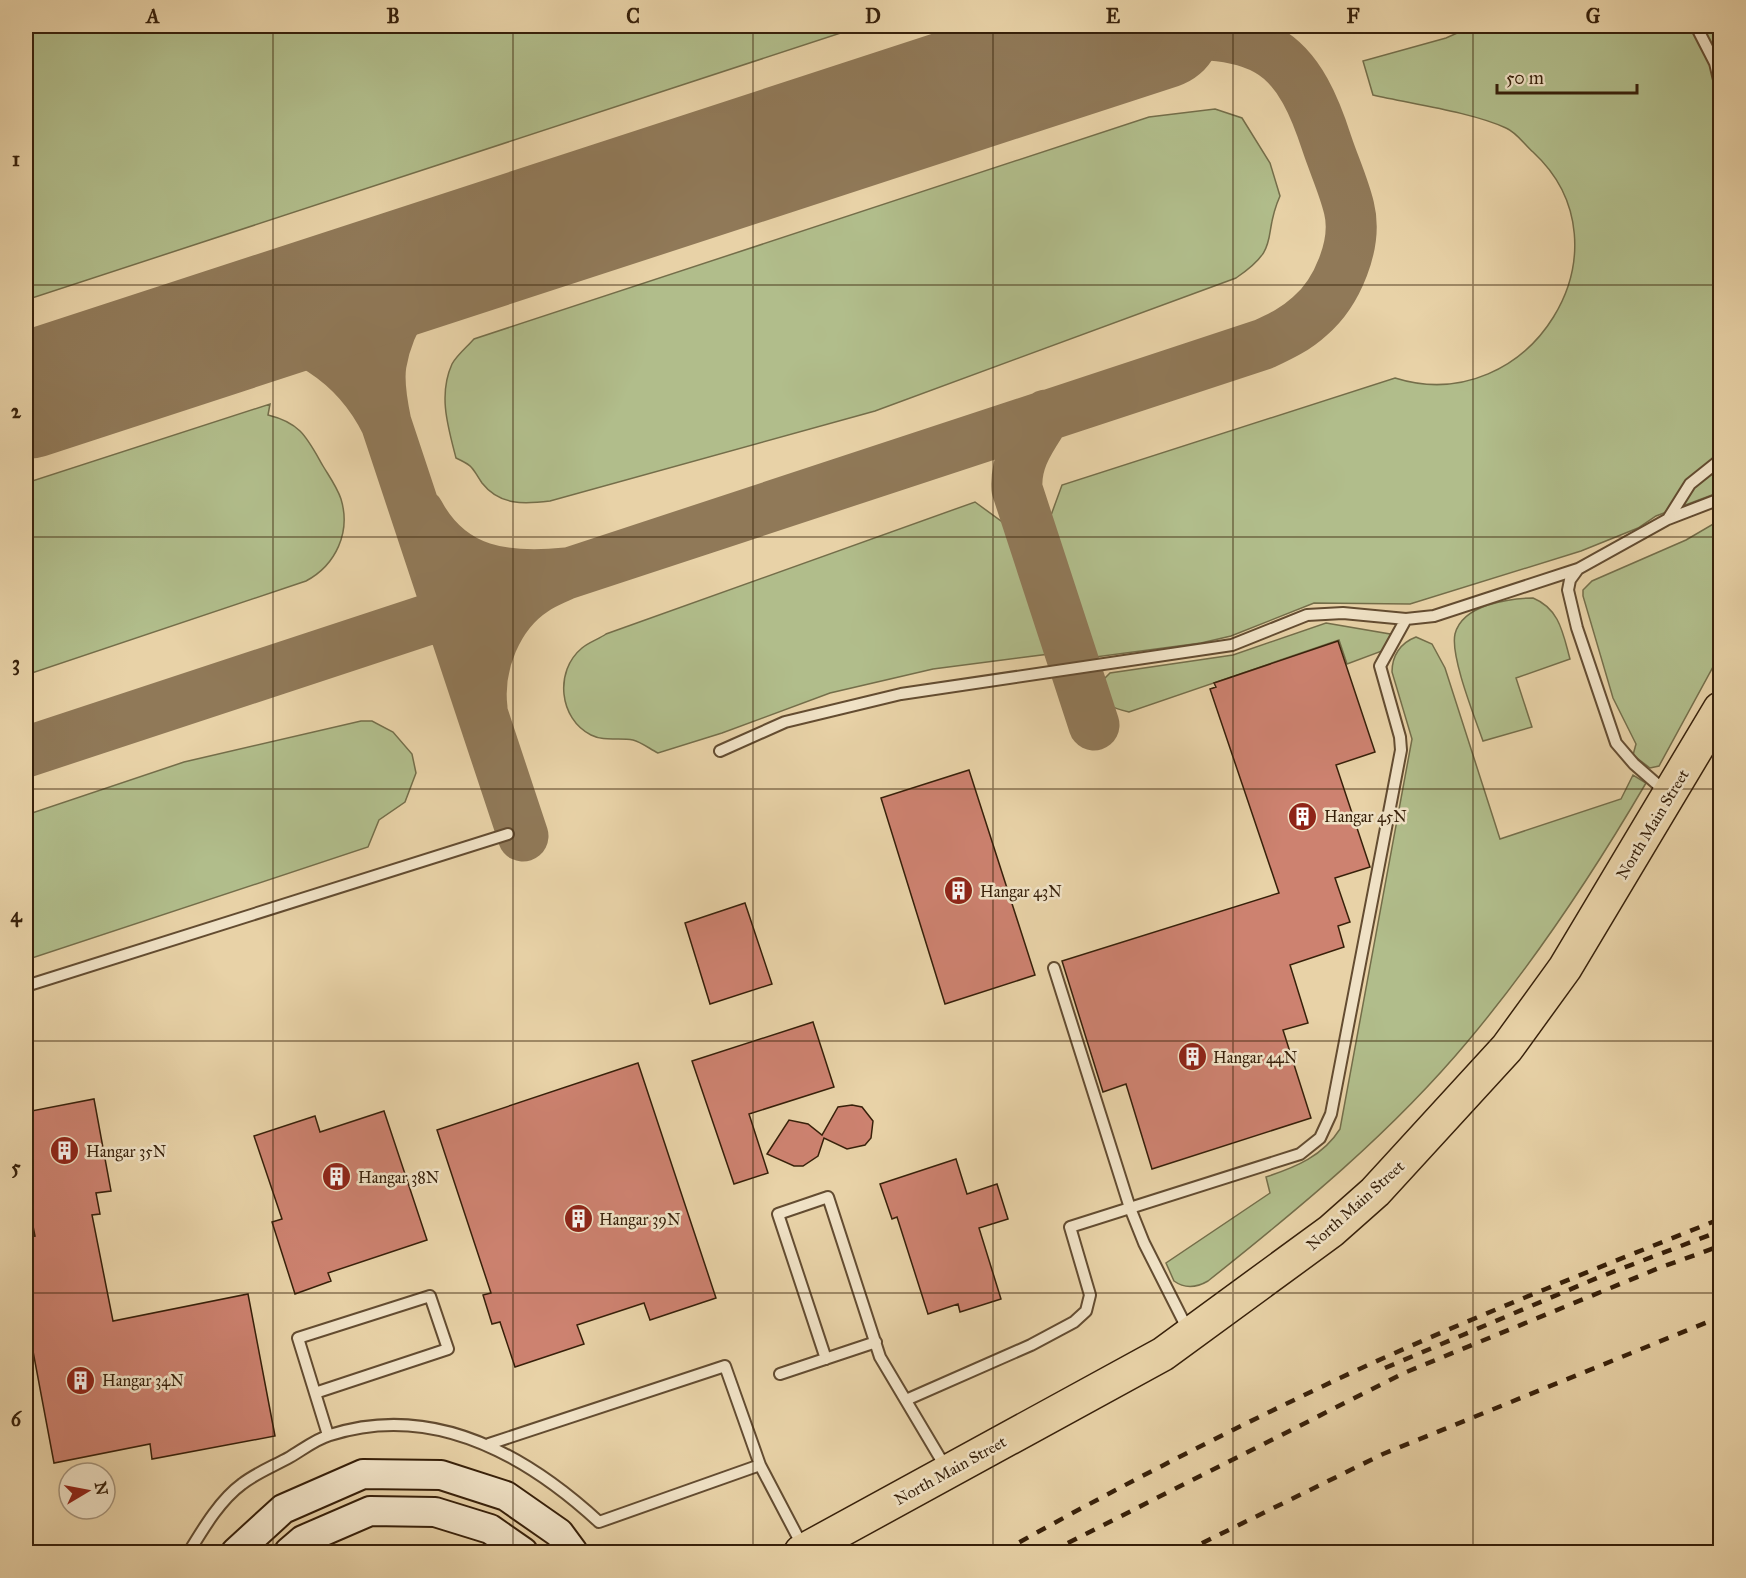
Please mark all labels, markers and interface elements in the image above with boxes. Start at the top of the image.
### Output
text: A [144,4,160,28]
text: B [386,4,400,28]
text: C [626,4,640,28]
text: D [865,4,881,28]
text: E [1106,4,1121,28]
text: F [1346,4,1360,28]
text: G [1586,4,1601,28]
scale bar [1497,57,1636,95]
text: 50 m [1506,67,1544,89]
text: 1 [12,147,20,171]
text: 2 [11,399,22,423]
text: 3 [12,651,20,676]
street label: North Main Street [1612,766,1693,883]
building icon: Hangar 45N [1287,800,1319,832]
place label: Hangar 45N [1324,807,1407,827]
building icon: Hangar 43N [943,875,975,907]
place label: Hangar 43N [980,882,1062,902]
text: 4 [10,903,22,928]
building icon: Hangar 44N [1176,1041,1208,1073]
place label: Hangar 44N [1213,1048,1298,1068]
building icon: Hangar 35N [49,1135,81,1167]
place label: Hangar 35N [86,1142,167,1162]
text: 5 [11,1155,21,1179]
street label: North Main Street [1303,1156,1408,1254]
building icon: Hangar 38N [321,1161,353,1193]
place label: Hangar 38N [358,1168,440,1188]
building icon: Hangar 39N [562,1203,594,1235]
place label: Hangar 39N [599,1210,681,1230]
building icon: Hangar 34N [65,1364,97,1396]
place label: Hangar 34N [102,1371,184,1391]
text: 6 [11,1407,23,1431]
street label: North Main Street [891,1432,1010,1509]
north arrow [57,1461,117,1521]
text: N [91,1480,112,1497]

